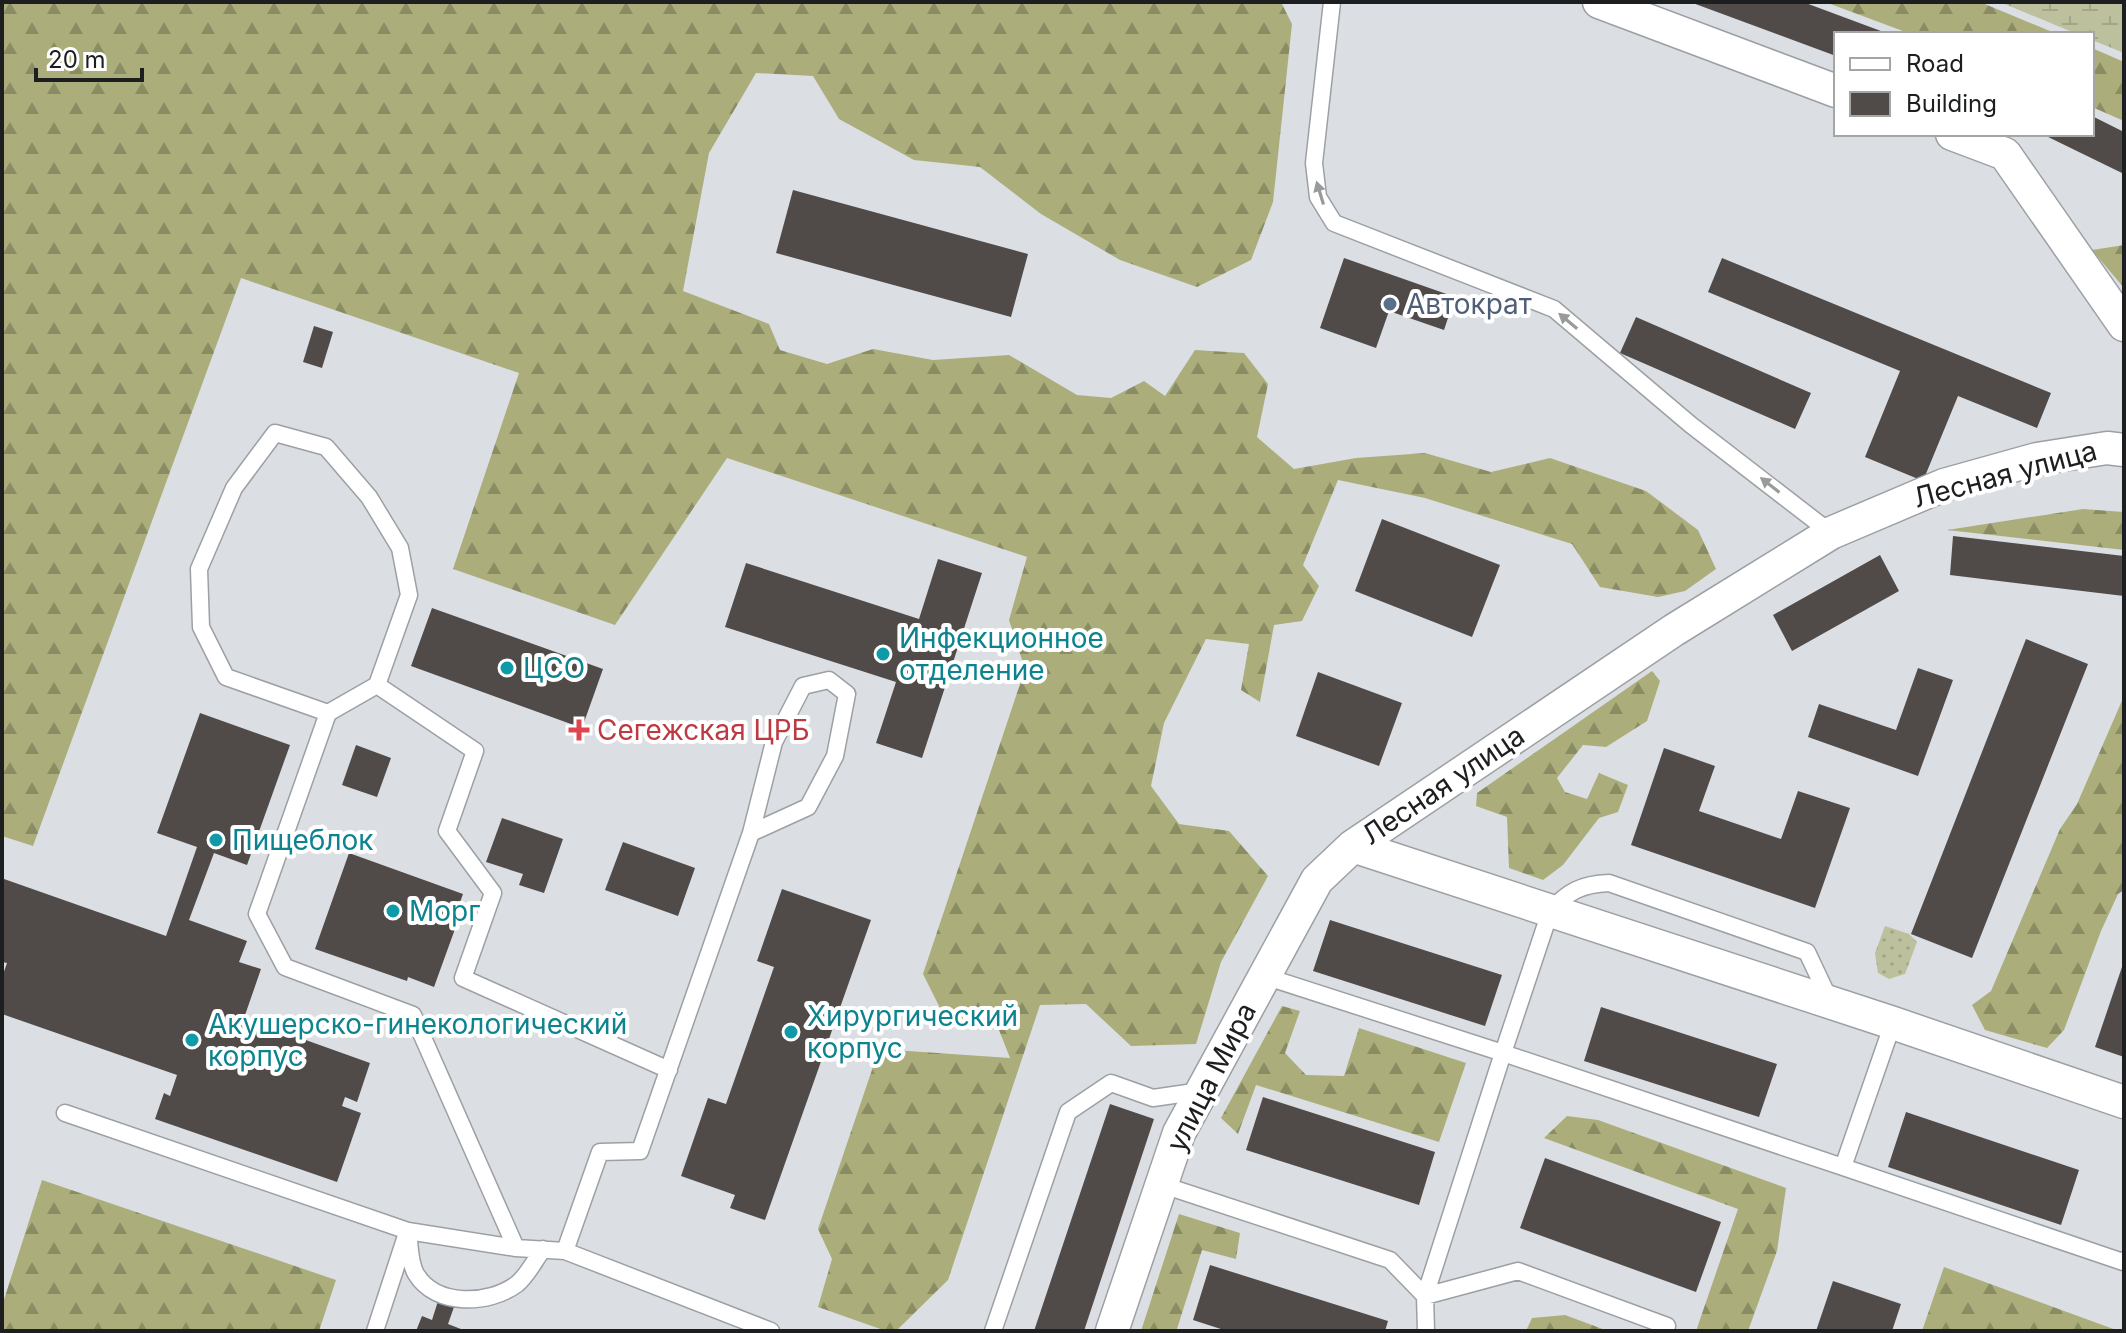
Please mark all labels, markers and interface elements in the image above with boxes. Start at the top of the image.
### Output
scale bar [36,32,142,82]
legend [1834,32,2094,136]
text: 20 m [48,45,106,74]
text: Road [1906,49,1964,78]
text: Building [1906,89,1997,118]
one-way arrow [1313,181,1326,205]
place label: Автократ [1406,287,1532,321]
marker: Автократ [1381,295,1399,313]
one-way arrow [1558,313,1578,330]
street label: Лесная улица [1910,433,2100,515]
one-way arrow [1759,478,1780,494]
place label: Инфекционное отделение [899,621,1104,687]
marker: Инфекционное отделение [874,645,892,663]
place label: ЦСО [523,651,585,685]
marker: ЦСО [498,659,516,677]
place label: Сегежская ЦРБ [597,713,810,747]
street label: Лесная улица [1355,718,1531,852]
marker: Сегежская ЦРБ [568,719,590,741]
place label: Пищеблок [232,823,374,857]
marker: Пищеблок [207,831,225,849]
place label: Морг [409,894,480,928]
marker: Морг [384,902,402,920]
street label: улица Мира [1159,997,1263,1157]
place label: Хирургический корпус [807,999,1018,1065]
place label: Акушерско-гинекологический корпус [208,1007,627,1073]
marker: Хирургический корпус [782,1023,800,1041]
marker: Акушерско-гинекологический корпус [183,1031,201,1049]

